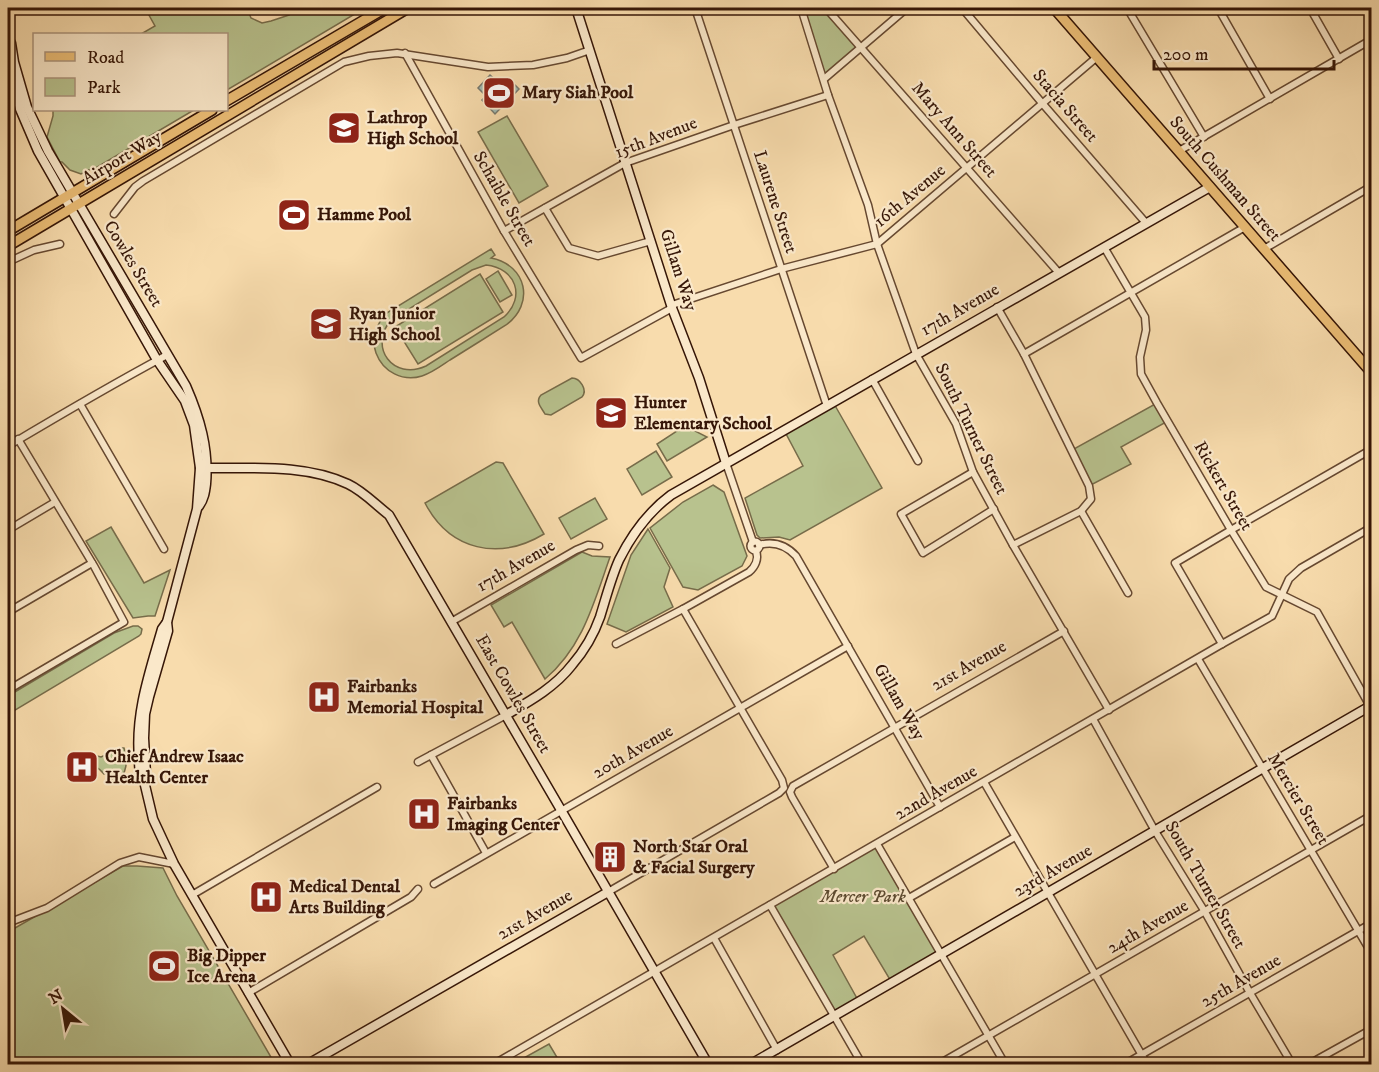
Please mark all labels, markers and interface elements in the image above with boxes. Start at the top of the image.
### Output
legend [33,33,228,111]
scale bar [1154,33,1334,71]
text: 200 m [1163,44,1209,66]
text: Road [87,47,124,69]
street label: Stacia Street [1027,65,1103,147]
sports icon: Mary Siah Pool [481,75,517,111]
text: Park [87,77,121,99]
street label: Mary Ann Street [906,78,1002,183]
place label: Mary Siah Pool [522,82,634,104]
place label: Lathrop High School [367,107,459,150]
school or university icon: Lathrop High School [326,110,362,146]
street label: 15th Avenue [612,112,700,164]
street label: South Cushman Street [1165,112,1286,246]
street label: Airport Way [78,126,166,190]
street label: Schaible Street [468,147,540,251]
street label: Laurene Street [748,148,802,256]
street label: 16th Avenue [870,160,950,232]
sports icon: Hamme Pool [276,197,312,233]
place label: Hamme Pool [317,204,412,226]
street label: Cowles Street [99,217,168,311]
street label: Gillam Way [654,226,702,314]
street label: 17th Avenue [917,279,1003,341]
place label: Ryan Junior High School [349,303,441,346]
school or university icon: Ryan Junior High School [308,306,344,342]
street label: South Turner Street [930,360,1012,499]
place label: Hunter Elementary School [634,392,772,435]
school or university icon: Hunter Elementary School [593,395,629,431]
street label: Rickert Street [1189,437,1258,535]
street label: 17th Avenue [473,535,559,597]
street label: East Cowles Street [470,631,556,757]
street label: 21st Avenue [928,636,1010,696]
street label: Gillam Way [868,660,930,745]
place label: Fairbanks Memorial Hospital [347,676,484,719]
hospital icon: Fairbanks Memorial Hospital [306,679,342,715]
street label: 20th Avenue [589,720,677,784]
place label: Chief Andrew Isaac Health Center [105,746,244,789]
hospital icon: Chief Andrew Isaac Health Center [64,749,100,785]
street label: Mercier Street [1262,749,1334,849]
street label: 22nd Avenue [891,761,981,825]
place label: Fairbanks Imaging Center [447,793,560,836]
hospital icon: Fairbanks Imaging Center [406,796,442,832]
street label: South Turner Street [1160,817,1251,953]
place label: North Star Oral & Facial Surgery [633,836,755,879]
building icon: North Star Oral & Facial Surgery [592,839,628,875]
street label: 23rd Avenue [1010,840,1096,902]
place label: Medical Dental Arts Building [288,876,401,919]
hospital icon: Medical Dental Arts Building [248,879,284,915]
street label: 21st Avenue [494,885,576,945]
park label: Mercer Park [818,886,906,908]
street label: 24th Avenue [1103,895,1193,959]
place label: Big Dipper Ice Arena [187,945,266,988]
sports icon: Big Dipper Ice Arena [146,948,182,984]
street label: 25th Avenue [1197,949,1285,1013]
north arrow [33,979,93,1039]
text: N [45,985,67,1009]

